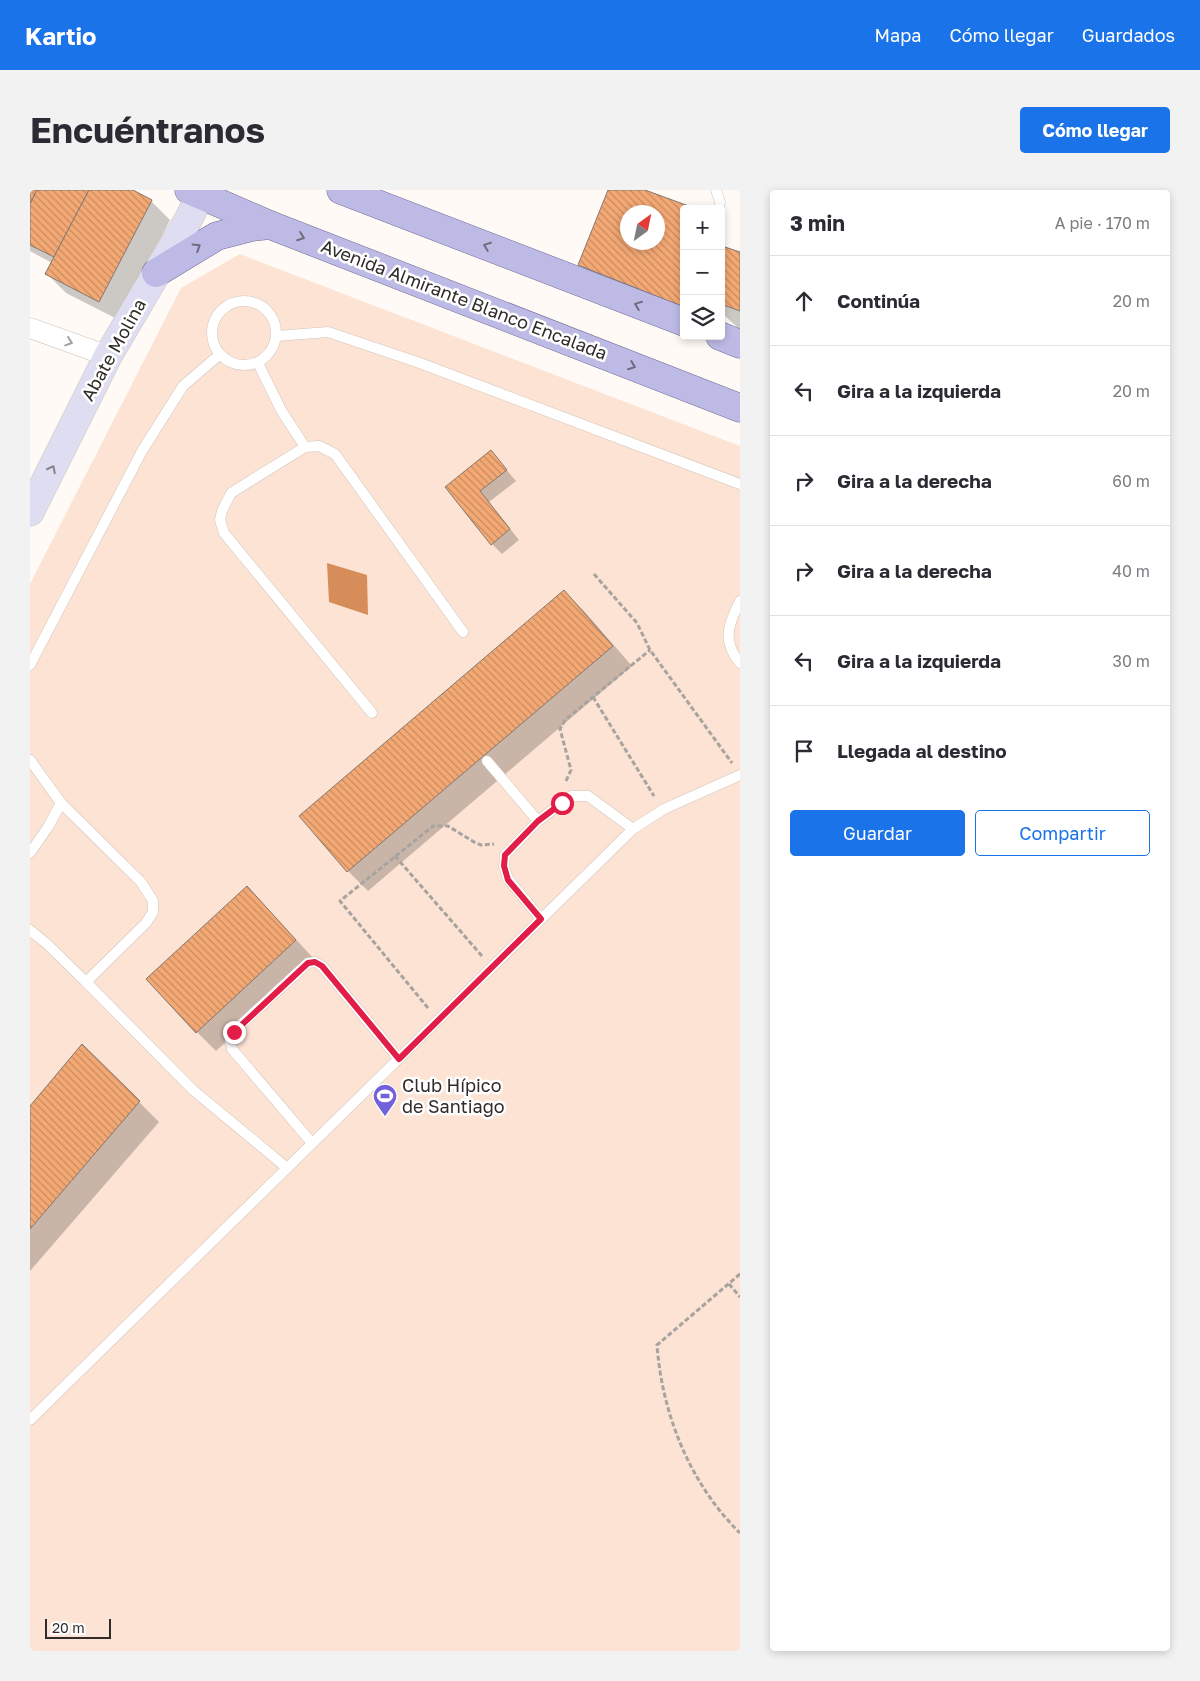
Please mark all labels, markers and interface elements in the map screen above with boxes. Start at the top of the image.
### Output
text: Kartio [25,21,97,50]
text: Mapa [875,24,921,46]
text: Cómo llegar [949,24,1054,46]
text: Guardados [1082,24,1175,46]
button: Cómo llegar [1020,107,1170,153]
text: Encuéntranos [30,109,265,151]
north arrow [620,205,665,250]
map controls [680,205,725,340]
button: + [680,205,725,250]
text: 3 min [790,210,845,236]
text: A pie · 170 m [1055,213,1150,233]
one-way arrow [296,231,305,241]
street label: Avenida Almirante Blanco Encalada [318,234,610,364]
one-way arrow [483,242,492,252]
one-way arrow [192,244,201,253]
button: − [680,250,725,295]
icon: ahead [790,287,818,315]
text: Continúa [837,289,920,312]
text: 20 m [1113,291,1150,311]
street label: Abate Molina [76,295,150,404]
button: layers [680,295,725,340]
one-way arrow [634,301,643,311]
one-way arrow [65,336,73,346]
one-way arrow [627,360,636,370]
icon: left [790,377,818,405]
text: Gira a la izquierda [837,379,1001,402]
text: 20 m [1113,381,1150,401]
one-way arrow [46,465,56,474]
icon: right [790,467,818,495]
text: Gira a la derecha [837,469,992,492]
text: 60 m [1112,471,1150,491]
icon: right [790,557,818,585]
text: Gira a la derecha [837,559,992,582]
text: 40 m [1112,561,1150,581]
icon: left [790,647,818,675]
text: Gira a la izquierda [837,649,1001,672]
text: 30 m [1113,651,1150,671]
icon: arrive [790,737,818,765]
text: Llegada al destino [837,739,1007,762]
route start [551,792,574,815]
button: Guardar [790,810,965,856]
button: Compartir [975,810,1150,856]
route end [223,1021,246,1044]
place label: Club Hípico de Santiago [402,1074,505,1117]
sports icon: Club Hípico de Santiago [372,1083,398,1117]
scale bar [45,1616,111,1639]
text: 20 m [52,1619,85,1636]

